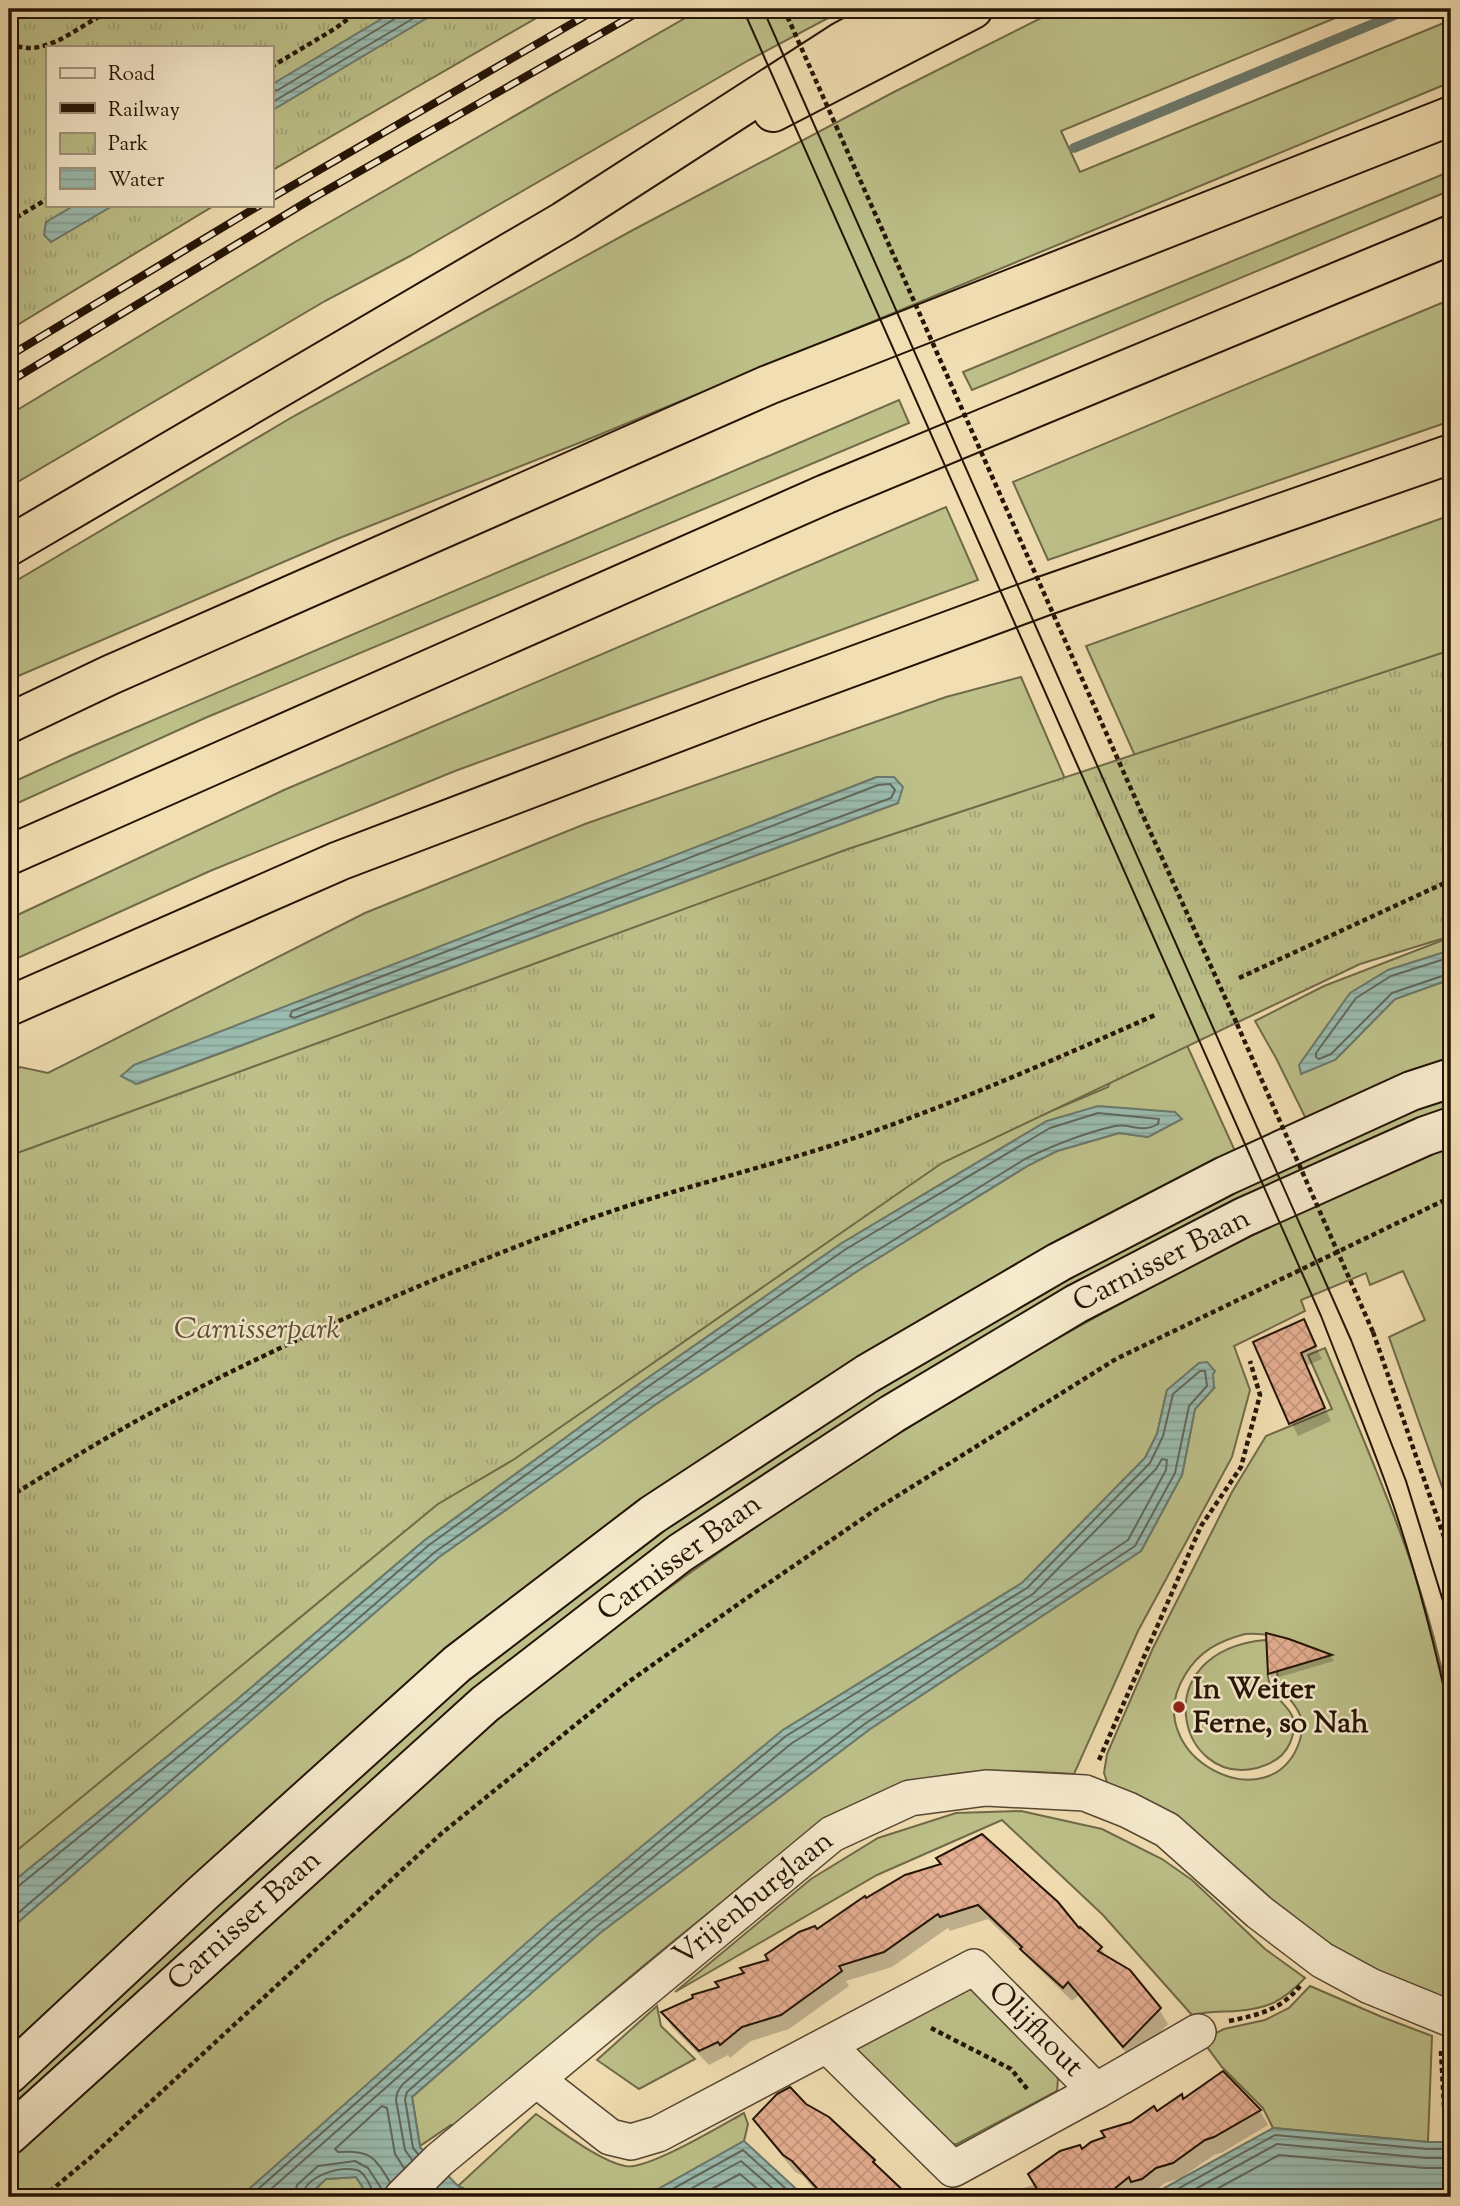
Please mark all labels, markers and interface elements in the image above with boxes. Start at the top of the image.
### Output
legend [46,46,273,206]
text: Road [108,60,155,90]
text: Railway [108,96,180,126]
text: Park [108,130,149,160]
text: Water [108,166,165,196]
street label: Carnisser Baan [1066,1198,1258,1324]
park label: Carnisserpark [174,1309,340,1352]
street label: Carnisser Baan [589,1483,771,1632]
place label: In Weiter Ferne, so Nah [1193,1669,1369,1746]
marker: In Weiter Ferne, so Nah [1171,1699,1187,1715]
street label: Vrijenburglaan [665,1821,844,1977]
street label: Carnisser Baan [158,1840,332,2002]
street label: Olijfhout [977,1972,1093,2088]

